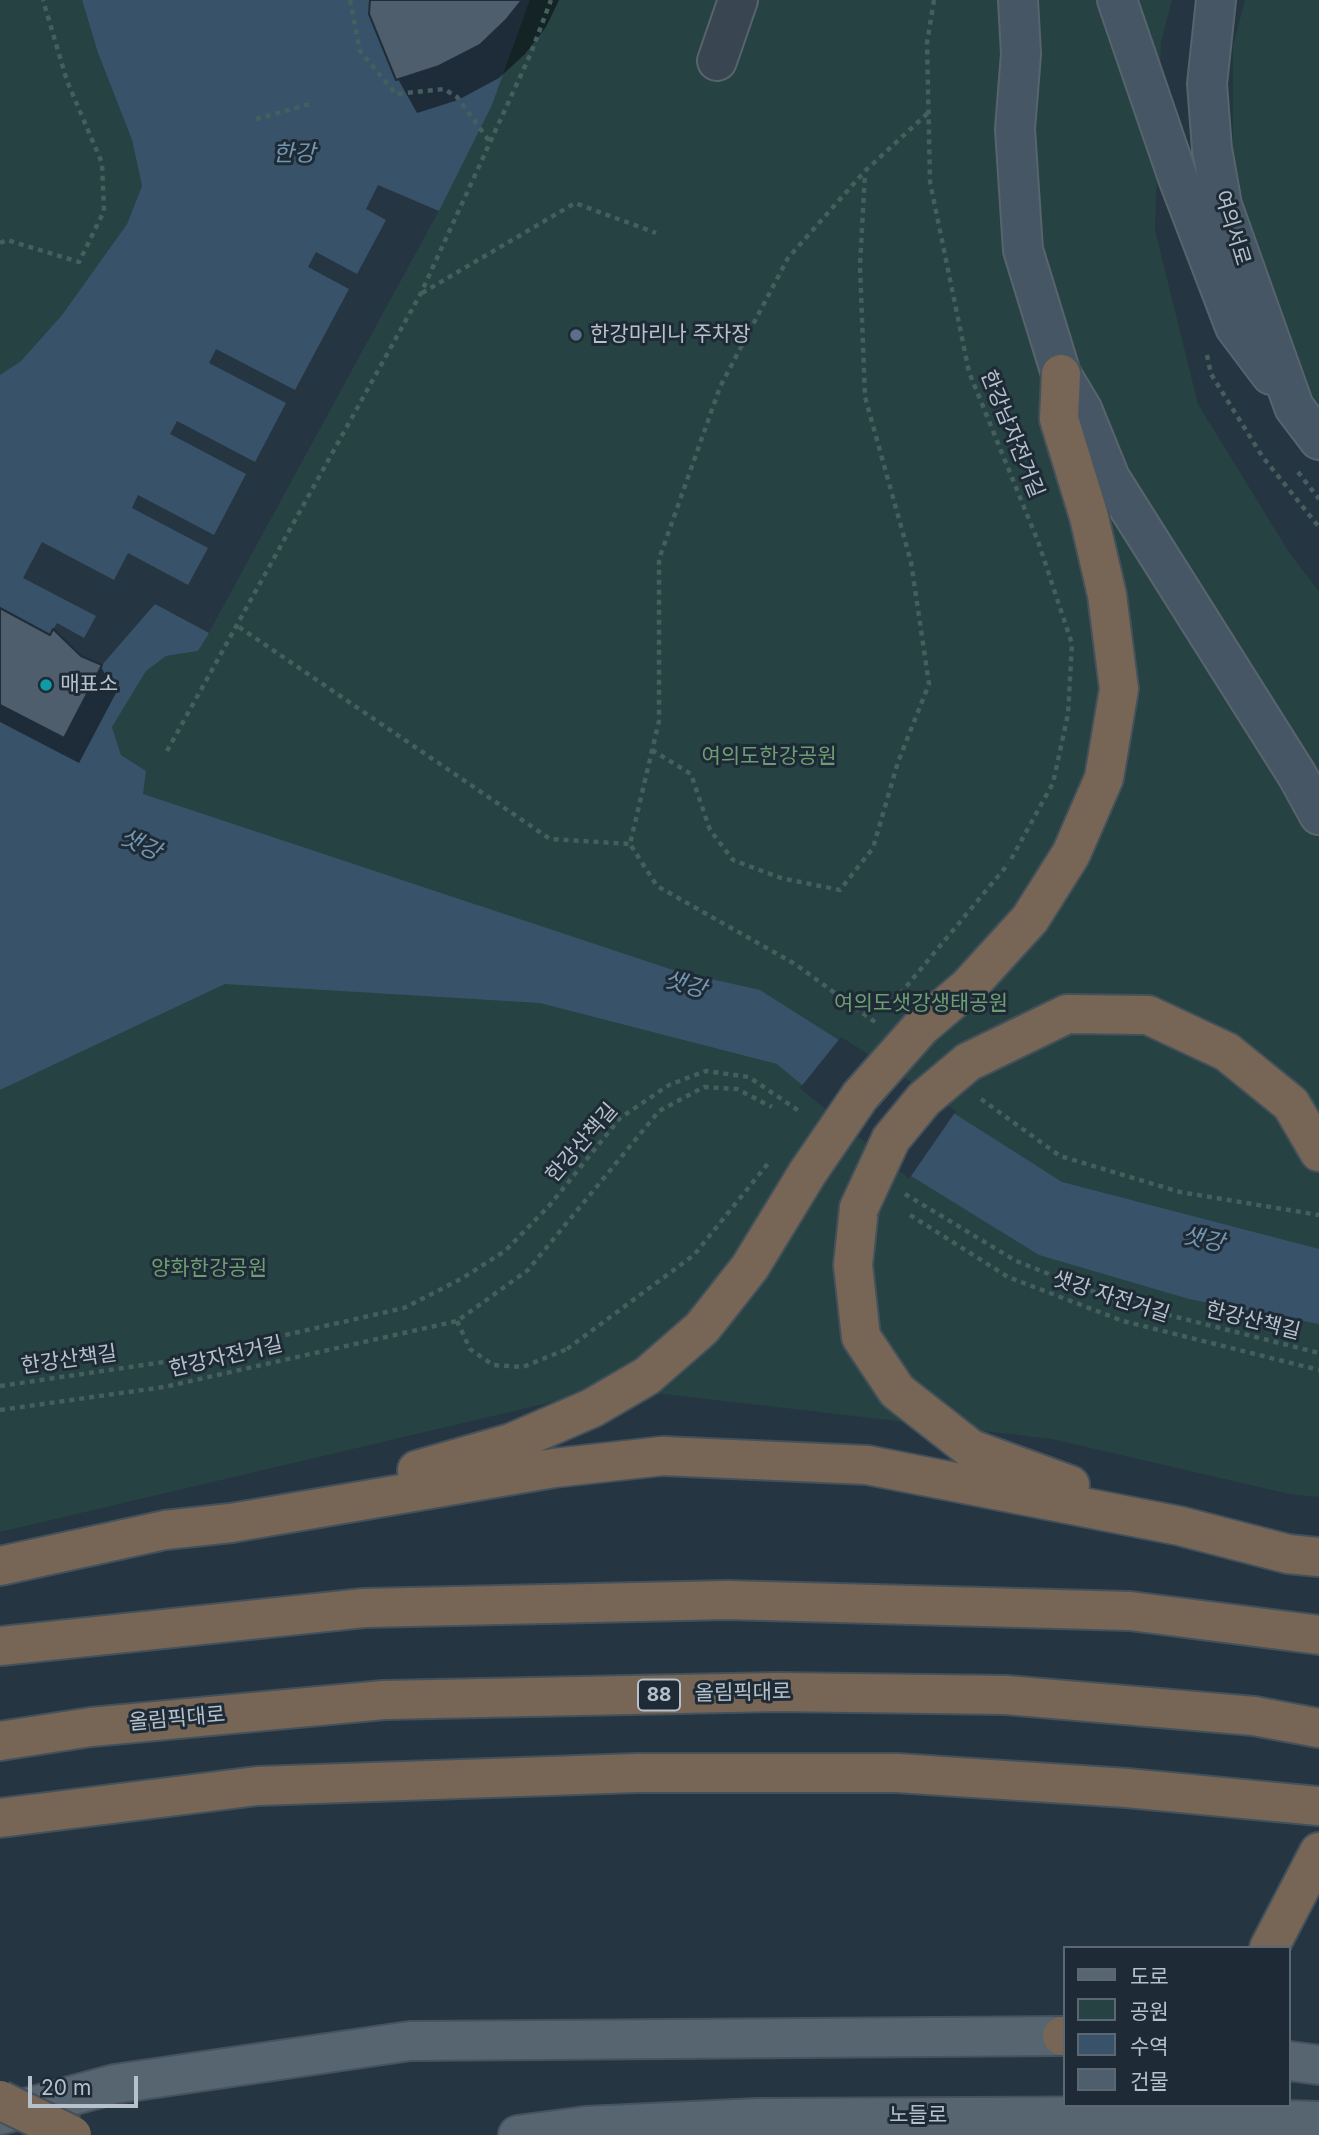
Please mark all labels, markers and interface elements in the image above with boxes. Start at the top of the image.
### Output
water label: 한강 [273,140,315,168]
street label: 여의서로 [1209,187,1255,269]
place label: 한강마리나 주차장 [590,322,750,348]
marker: 한강마리나 주차장 [568,327,584,343]
street label: 한강남자전거길 [975,367,1049,501]
place label: 매표소 [60,672,118,698]
marker: 매표소 [38,677,54,693]
park label: 여의도한강공원 [701,744,837,770]
water label: 샛강 [115,824,165,866]
water label: 샛강 [661,966,709,1004]
park label: 여의도샛강생태공원 [834,991,1008,1017]
street label: 한강산책길 [541,1098,623,1188]
water label: 샛강 [1179,1222,1227,1258]
park label: 양화한강공원 [151,1256,267,1282]
street label: 샛강 자전거길 [1049,1266,1173,1328]
street label: 한강산책길 [1203,1297,1303,1345]
street label: 한강자전거길 [167,1332,285,1382]
street label: 한강산책길 [19,1341,119,1379]
road number: 88 [638,1680,680,1710]
street label: 올림픽대로 [694,1680,792,1706]
street label: 올림픽대로 [128,1702,226,1736]
legend [1064,1946,1291,2107]
text: 도로 [1130,1964,1169,1989]
text: 공원 [1130,1999,1169,2024]
text: 수역 [1130,2034,1169,2059]
scale bar [32,2062,142,2106]
text: 건물 [1130,2069,1169,2094]
text: 20 m [41,2075,91,2100]
street label: 노들로 [889,2103,947,2129]

